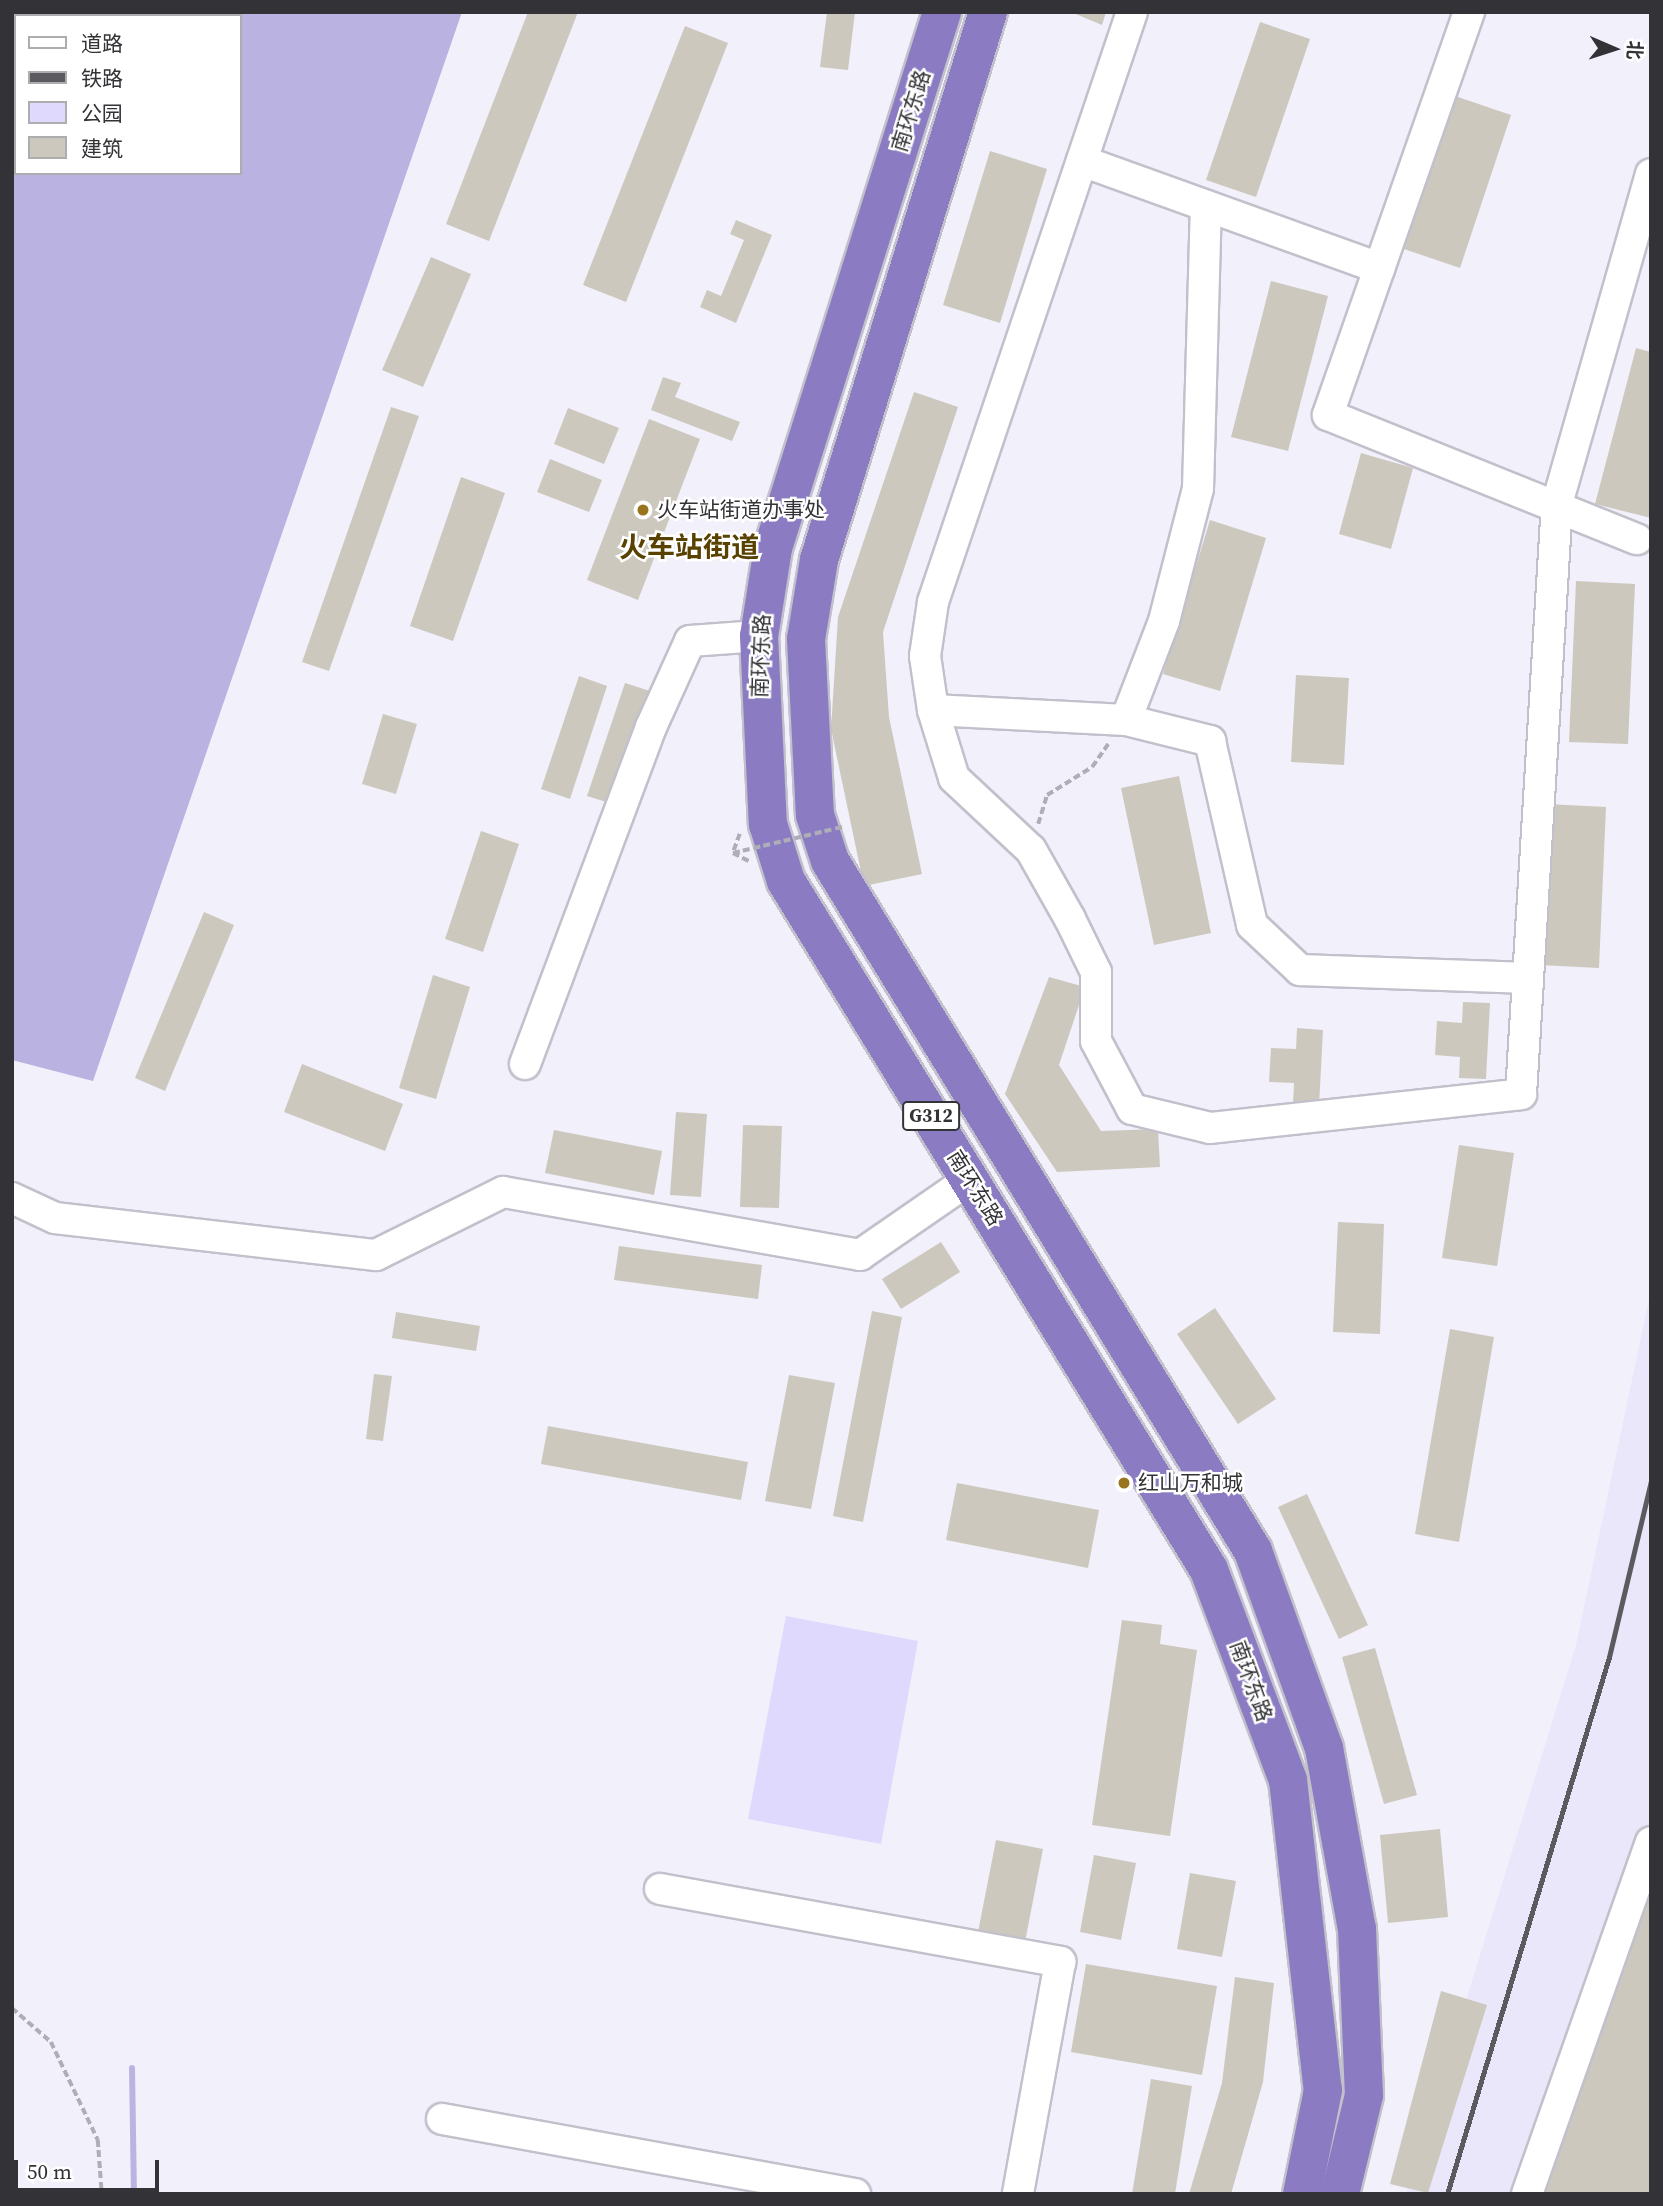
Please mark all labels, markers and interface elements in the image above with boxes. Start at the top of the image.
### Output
legend [14,14,242,175]
north arrow [1579,14,1649,84]
text: 道路 [81,29,123,58]
text: 北 [1621,40,1648,60]
text: 铁路 [81,64,123,93]
street label: 南环东路 [887,67,935,155]
text: 公园 [81,99,123,128]
text: 建筑 [81,134,123,163]
place label: 火车站街道办事处 [657,497,825,523]
marker: 火车站街道办事处 [635,502,651,518]
district label: 火车站街道 [619,530,759,564]
street label: 南环东路 [747,614,775,698]
road number: G312 [901,1100,961,1132]
street label: 南环东路 [942,1146,1008,1230]
place label: 红山万和城 [1138,1470,1243,1496]
marker: 红山万和城 [1116,1475,1132,1491]
street label: 南环东路 [1225,1637,1277,1725]
scale bar [18,2146,163,2190]
text: 50 m [27,2157,72,2186]

